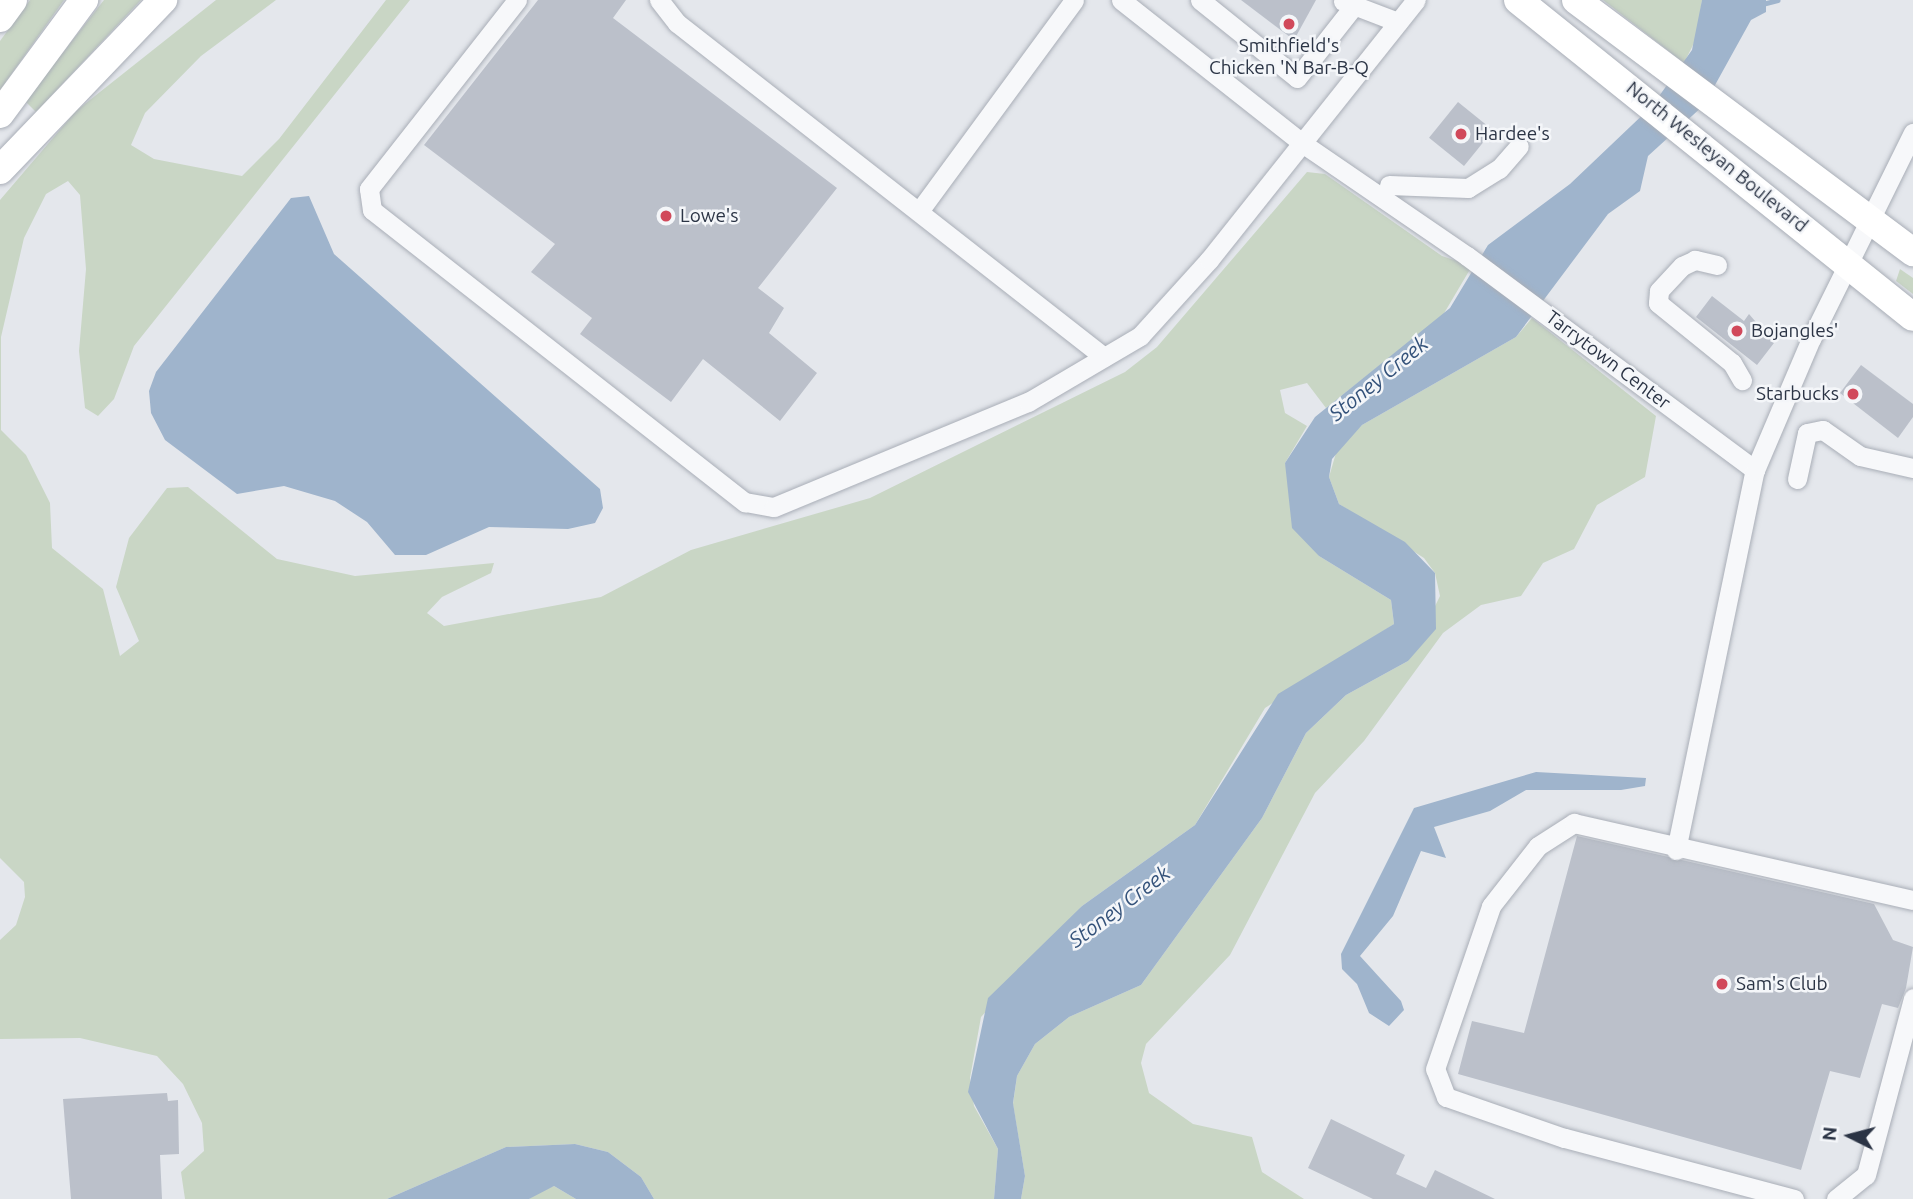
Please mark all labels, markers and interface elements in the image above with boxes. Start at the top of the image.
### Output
marker: Smithfield's Chicken 'N Bar-B-Q [1281,16,1297,32]
place label: Smithfield's Chicken 'N Bar-B-Q [1209,35,1369,79]
street label: North Wesleyan Boulevard [1622,77,1812,237]
place label: Hardee's [1475,123,1550,145]
marker: Hardee's [1453,126,1469,142]
place label: Lowe's [680,205,739,227]
marker: Lowe's [658,208,674,224]
street label: Tarrytown Center [1541,306,1675,414]
place label: Bojangles' [1751,320,1838,342]
marker: Bojangles' [1729,323,1745,339]
water label: Stoney Creek [1323,330,1433,426]
place label: Starbucks [1756,383,1839,405]
marker: Starbucks [1845,386,1861,402]
water label: Stoney Creek [1063,860,1175,952]
place label: Sam's Club [1736,973,1828,995]
marker: Sam's Club [1714,976,1730,992]
north arrow [1815,1101,1885,1171]
text: N [1817,1126,1841,1142]

